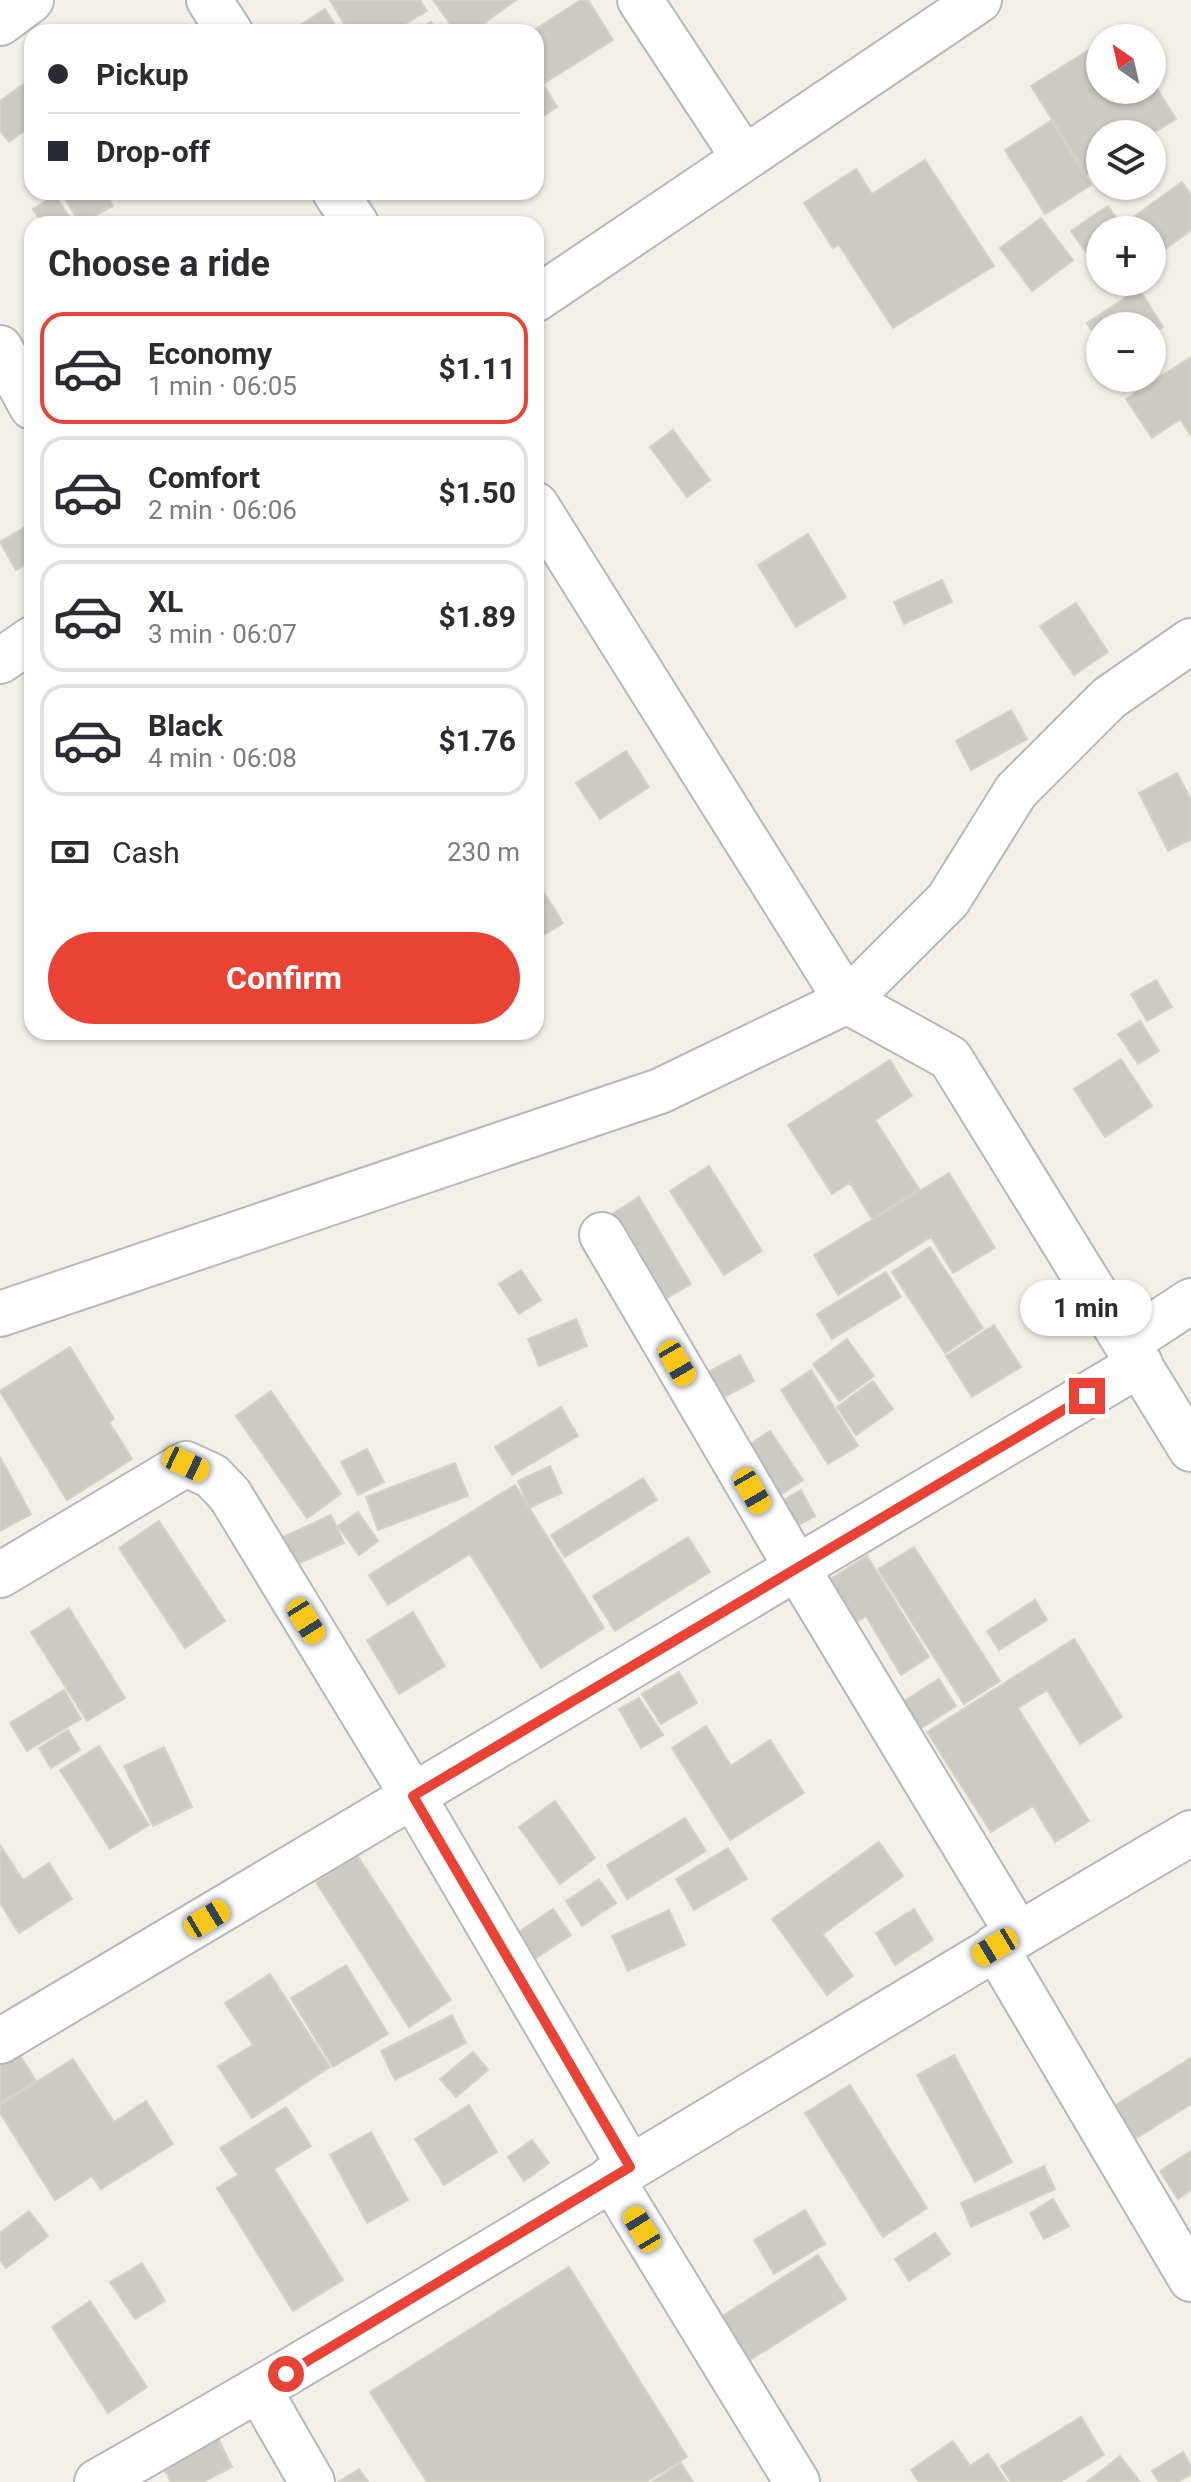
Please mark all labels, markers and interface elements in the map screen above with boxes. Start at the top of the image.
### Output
north arrow [1086,24,1166,104]
map controls [1086,24,1166,392]
text: Pickup [96,57,189,92]
button: layers [1086,120,1166,200]
text: Drop-off [96,134,210,169]
button: + [1086,216,1166,296]
text: Choose a ride [48,243,270,285]
button: − [1086,312,1166,392]
icon: car [52,332,124,404]
text: Economy [148,336,272,371]
text: $1.11 [438,351,516,386]
text: 1 min · 06:05 [148,371,297,401]
icon: car [52,456,124,528]
text: Comfort [148,460,260,495]
text: $1.50 [438,475,516,510]
text: 2 min · 06:06 [148,495,297,525]
icon: car [52,580,124,652]
text: XL [148,584,183,619]
text: $1.89 [438,599,516,634]
text: 3 min · 06:07 [148,619,297,649]
icon: car [52,704,124,776]
text: Black [148,708,223,743]
text: $1.76 [438,723,516,758]
text: 4 min · 06:08 [148,743,297,773]
icon: cash [48,830,92,874]
text: Cash [112,835,180,870]
text: 230 m [447,837,520,867]
button: Confirm [48,932,520,1024]
callout: 1 min [1021,1280,1153,1336]
text: 1 min [1053,1293,1119,1323]
car [655,1336,699,1390]
route end [1069,1378,1105,1414]
car [159,1443,213,1485]
car [730,1464,774,1518]
car [283,1594,329,1648]
car [180,1896,234,1942]
car [968,1924,1022,1970]
car [619,2202,665,2256]
route start [268,2356,304,2392]

